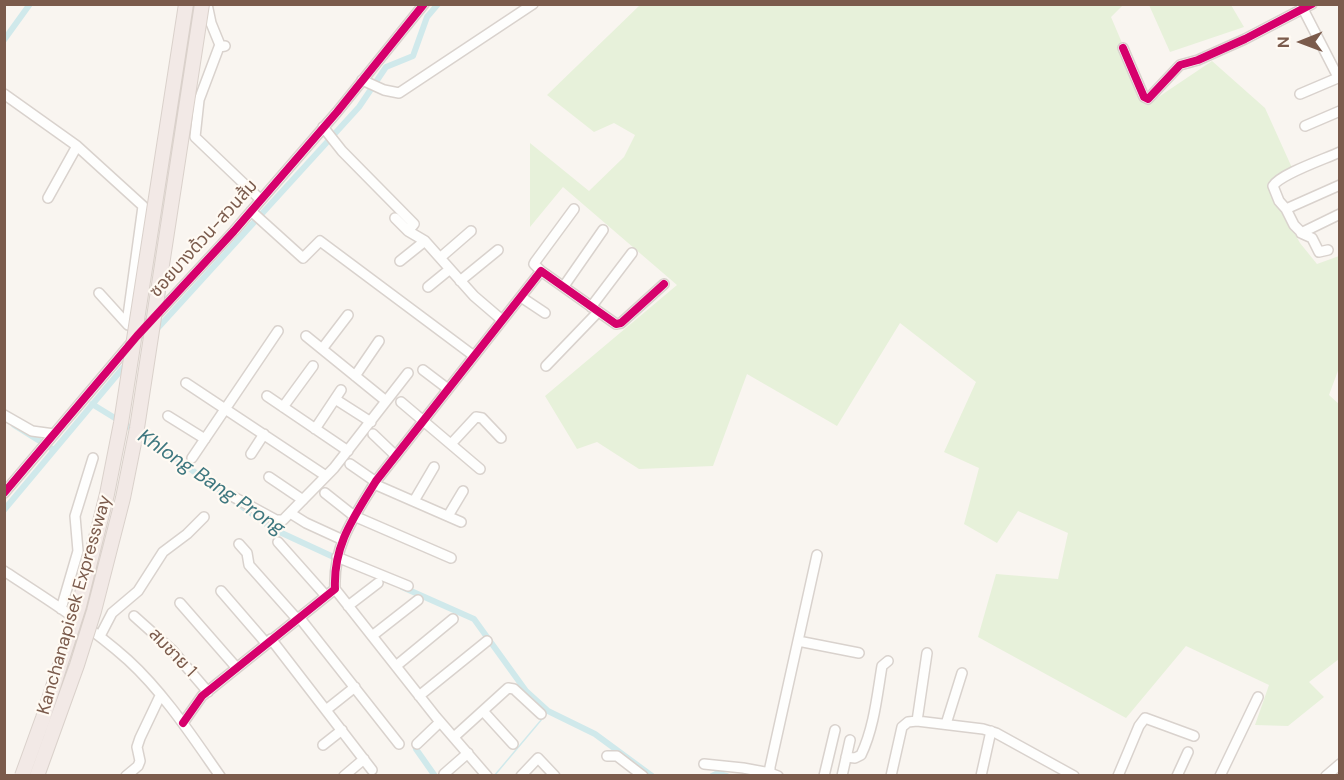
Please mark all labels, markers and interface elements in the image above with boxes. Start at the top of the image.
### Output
north arrow [1272,12,1332,72]
text: N [1273,36,1294,48]
street label: ซอยบางด้วน-สวนส้ม [145,176,263,302]
water label: Khlong Bang Prong [133,425,289,541]
street label: Kanchanapisek Expressway [33,493,117,717]
street label: สมชาย 1 [144,624,200,682]

